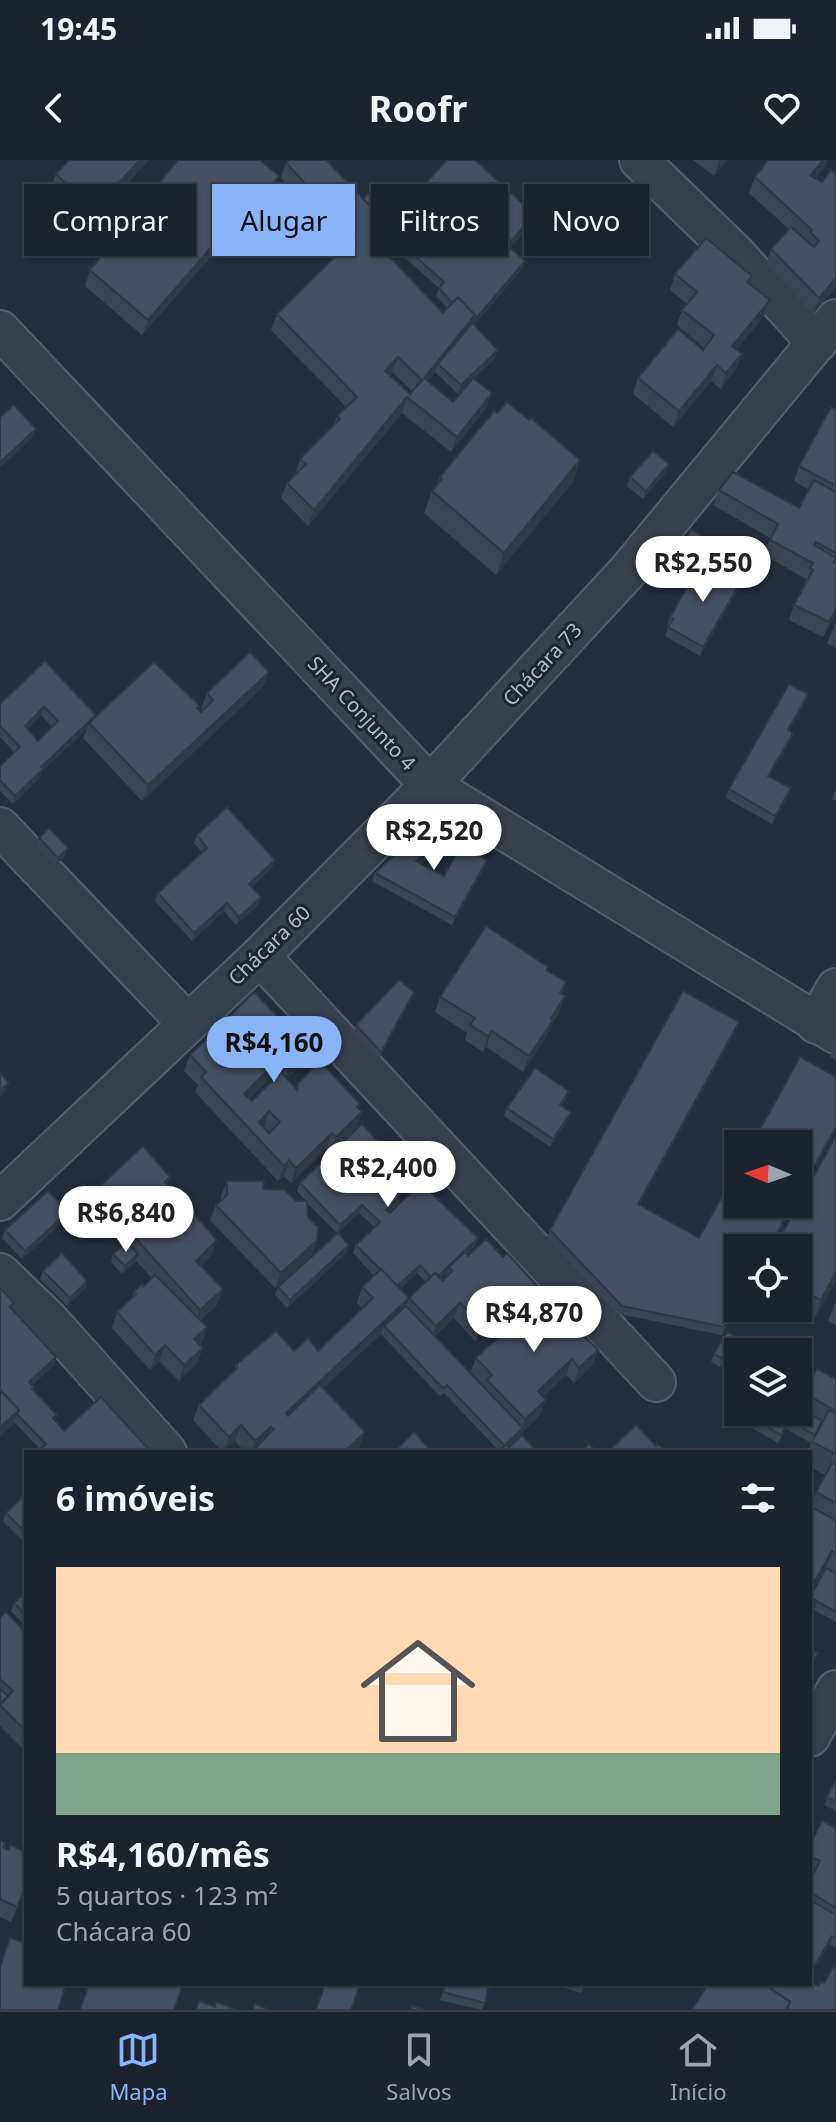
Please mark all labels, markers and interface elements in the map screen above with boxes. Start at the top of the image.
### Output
text: 19:45 [40,8,117,49]
text: Roofr [369,84,467,133]
icon: back [32,86,76,130]
icon: heart [760,86,804,130]
chip: Comprar [24,184,196,256]
chip: Alugar [212,184,355,256]
chip: Filtros [371,184,508,256]
chip: Novo [524,184,649,256]
pin: R$2,550 [629,536,777,604]
text: R$2,550 [654,544,752,580]
street label: Chácara 73 [497,617,587,711]
street label: SHA Conjunto 4 [302,650,422,776]
pin: R$2,520 [360,804,508,872]
text: R$2,520 [385,812,483,848]
street label: Chácara 60 [222,899,316,991]
pin: R$4,160 [200,1016,348,1084]
text: R$4,160 [225,1024,323,1060]
north arrow [724,1130,812,1218]
map controls [724,1130,812,1426]
pin: R$2,400 [314,1141,462,1209]
text: R$2,400 [339,1149,437,1185]
pin: R$6,840 [52,1186,200,1254]
text: R$6,840 [77,1194,175,1230]
button: locate [724,1234,812,1322]
pin: R$4,870 [460,1286,608,1354]
text: R$4,870 [485,1294,583,1330]
button: layers [724,1338,812,1426]
text: 6 imóveis [56,1475,215,1521]
icon: filters [736,1476,780,1520]
icon: home [346,1619,490,1763]
text: R$4,160/mês [56,1831,270,1877]
text: 5 quartos · 123 m² [56,1877,278,1913]
text: Chácara 60 [56,1913,191,1949]
tab: Mapa [109,2028,168,2106]
tab: Salvos [386,2028,451,2106]
tab: Início [670,2028,727,2106]

